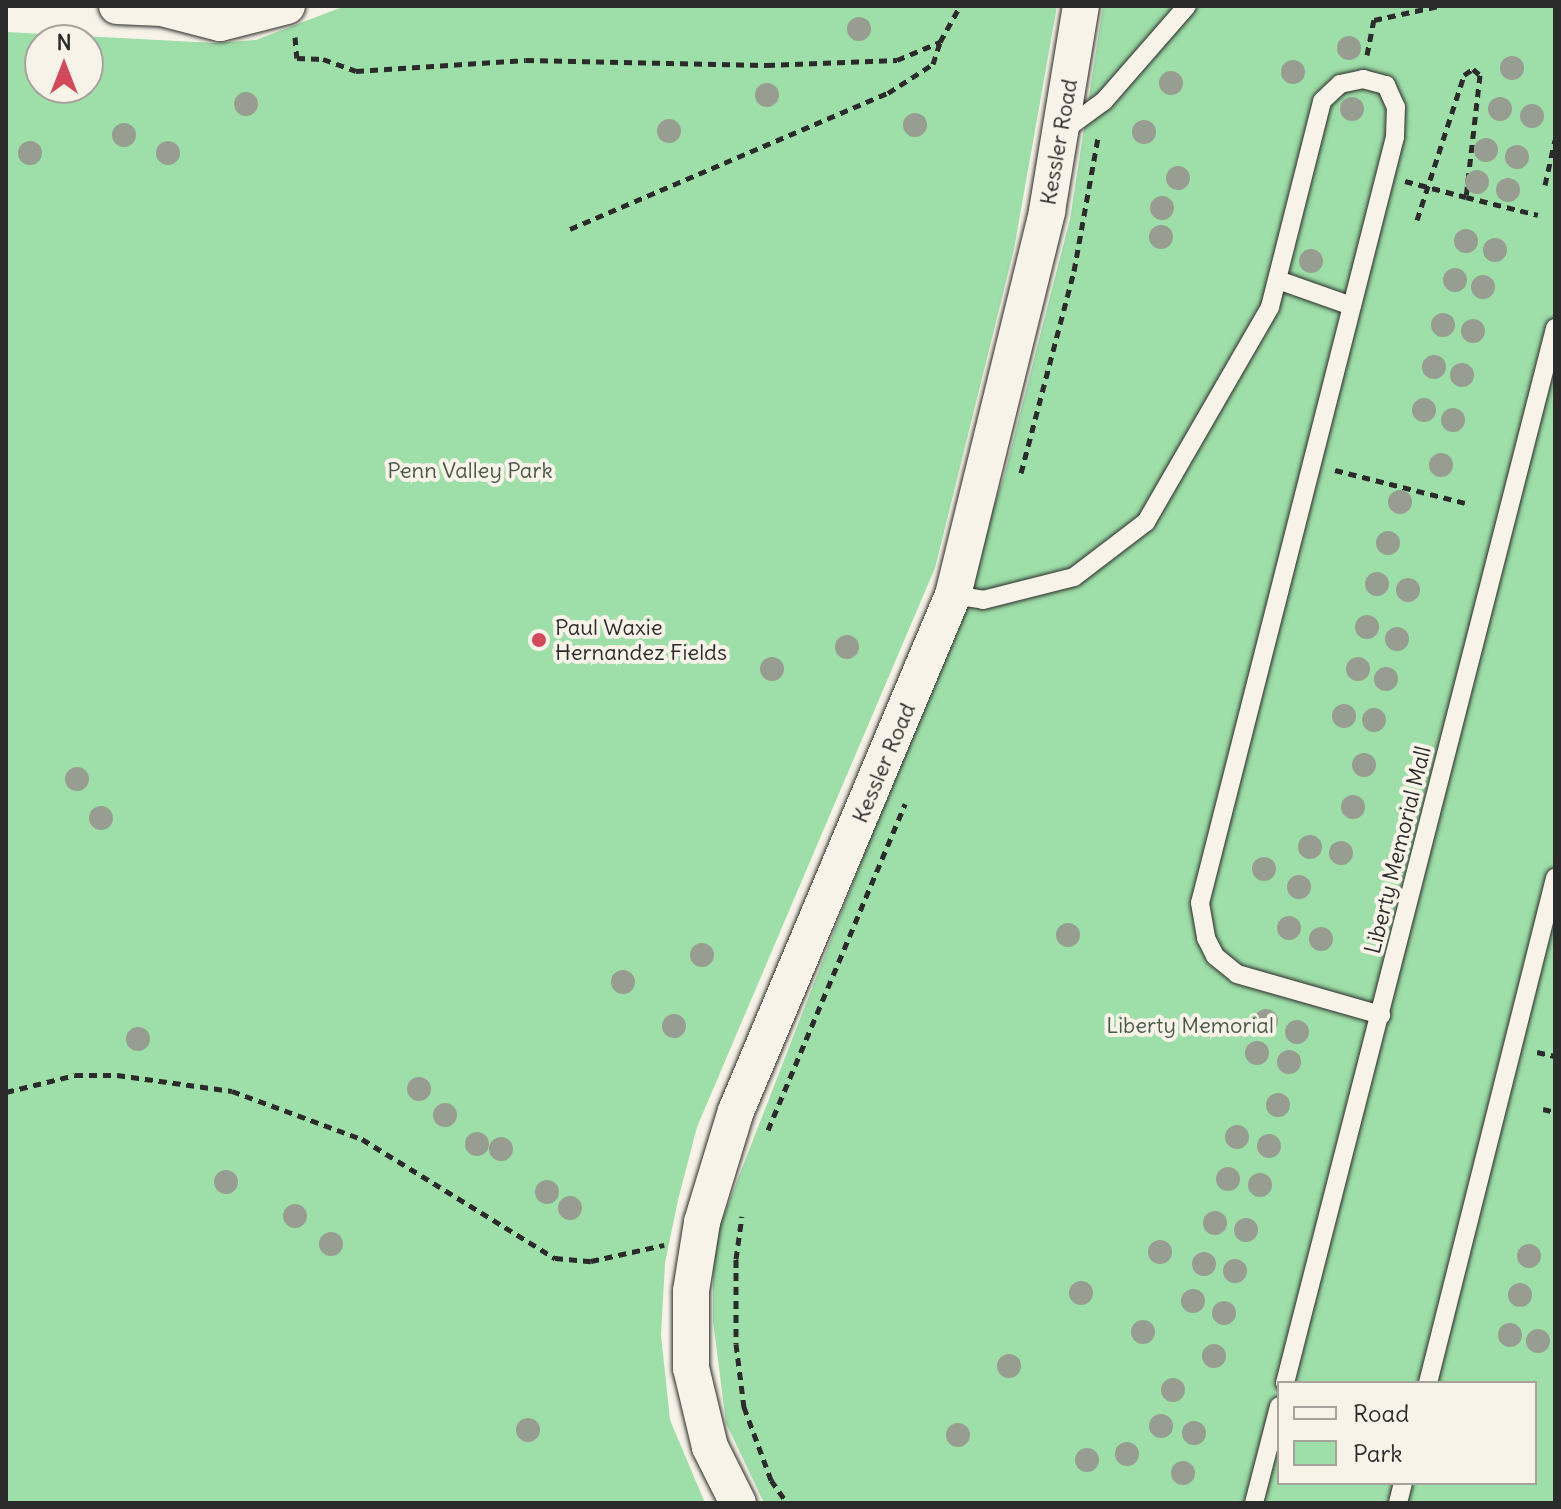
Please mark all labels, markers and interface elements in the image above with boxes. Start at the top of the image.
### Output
north arrow [24,24,104,104]
text: N [56,28,72,56]
street label: Kessler Road [1035,77,1083,207]
park label: Penn Valley Park [387,458,553,484]
place label: Paul Waxie Hernandez Fields [555,614,727,666]
marker: Paul Waxie Hernandez Fields [530,631,548,649]
street label: Kessler Road [847,699,921,827]
street label: Liberty Memorial Mall [1359,743,1437,957]
park label: Liberty Memorial [1106,1013,1274,1039]
legend [1277,1381,1537,1485]
text: Road [1353,1398,1409,1428]
text: Park [1353,1438,1403,1468]

